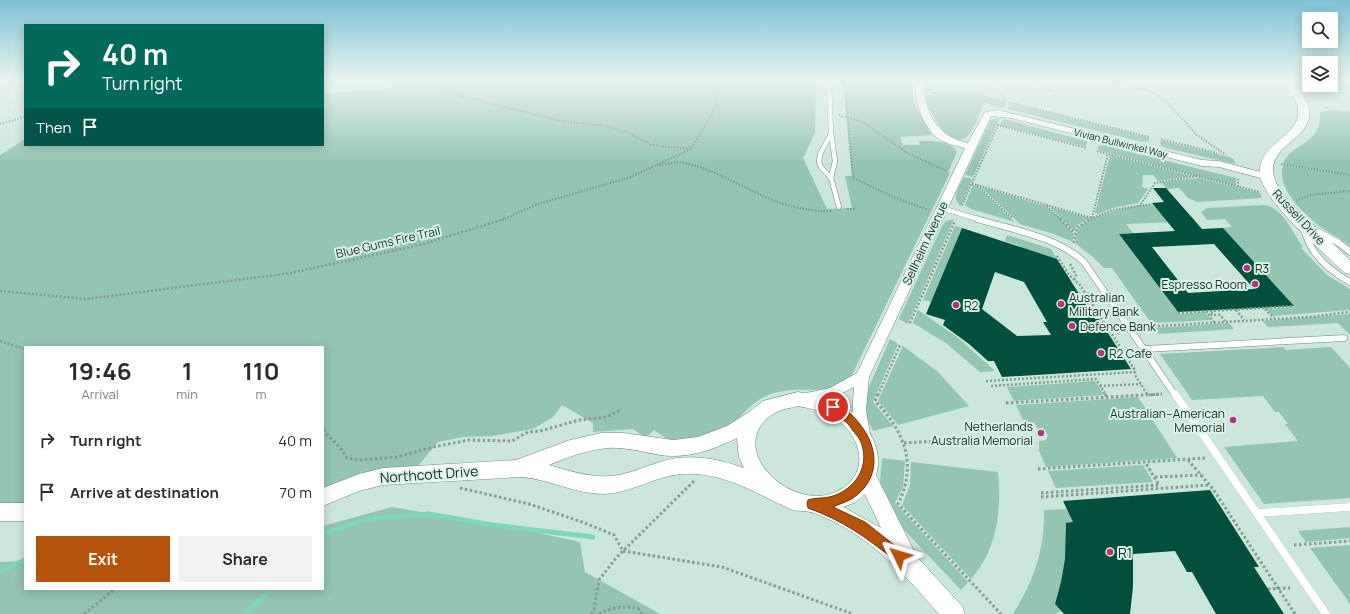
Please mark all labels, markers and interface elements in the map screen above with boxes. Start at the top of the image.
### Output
map controls [1302,12,1338,92]
button: search [1302,12,1338,48]
text: 40 m [102,35,168,73]
icon: right [36,40,88,92]
button: layers [1302,56,1338,92]
text: Turn right [102,71,183,95]
icon: arrive [79,116,101,138]
text: Then [36,117,71,138]
street label: Vivian Bullwinkel Way [1073,125,1170,162]
street label: Russell Drive [1269,185,1329,249]
street label: Sellheim Avenue [898,198,952,288]
street label: Blue Gums Fire Trail [334,222,442,262]
place label: R3 [1255,260,1269,277]
marker: R3 [1242,263,1252,273]
place label: Espresso Room [1161,276,1247,293]
marker: Espresso Room [1250,279,1260,289]
place label: Australian Military Bank [1069,289,1140,320]
place label: R2 [964,297,979,314]
marker: Australian Military Bank [1056,299,1066,309]
marker: R2 [951,300,961,310]
place label: Defence Bank [1080,318,1157,335]
marker: Defence Bank [1067,321,1077,331]
place label: R2 Cafe [1109,345,1152,362]
marker: R2 Cafe [1096,348,1106,358]
text: 19:46 [69,354,132,387]
text: 1 [182,354,192,387]
text: 110 [243,354,279,387]
text: Arrival [82,385,119,403]
text: min [176,385,198,403]
text: m [256,385,267,403]
pin [816,390,850,424]
icon: arrive [822,396,844,418]
place label: Australian–American Memorial [1110,405,1225,436]
marker: Australian–American Memorial [1228,415,1238,425]
place label: Netherlands Australia Memorial [931,418,1033,449]
marker: Netherlands Australia Memorial [1036,428,1046,438]
icon: right [36,429,58,451]
text: Turn right [70,430,141,451]
text: 40 m [278,430,312,451]
street label: Northcott Drive [379,461,479,487]
icon: arrive [36,481,58,503]
text: Arrive at destination [70,482,219,503]
text: 70 m [280,482,312,503]
position arrow [878,535,920,577]
button: Exit [36,536,170,582]
button: Share [178,536,312,582]
place label: R1 [1118,543,1132,562]
marker: R1 [1105,547,1115,557]

